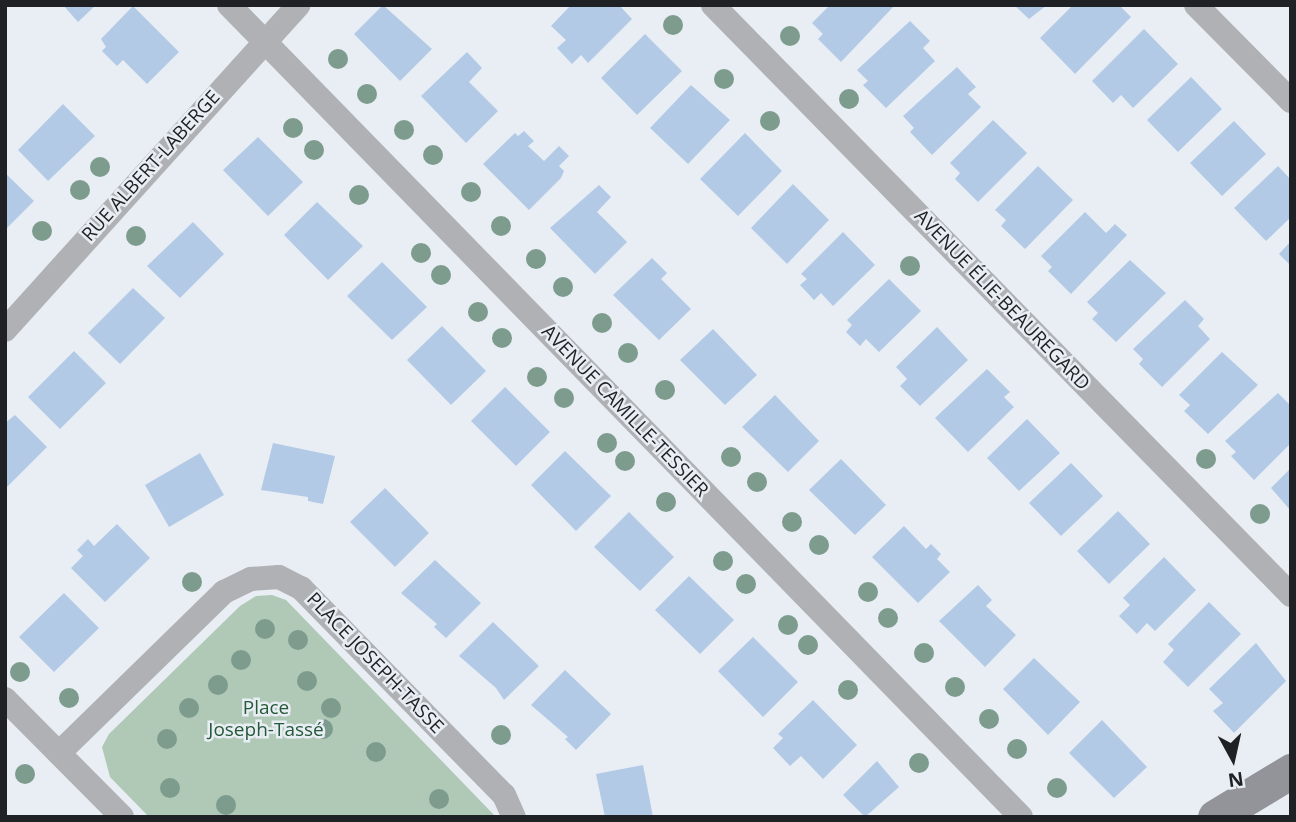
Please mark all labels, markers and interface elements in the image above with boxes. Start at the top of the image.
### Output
street label: RUE ALBERT-LABERGE [77,86,225,246]
street label: AVENUE ÉLIE-BEAUREGARD [910,205,1094,395]
street label: AVENUE CAMILLE-TESSIER [537,320,713,502]
street label: PLACE JOSEPH-TASSE [302,588,448,738]
park label: Place Joseph-Tassé [208,697,324,741]
north arrow [1198,724,1268,794]
text: N [1226,766,1245,794]

